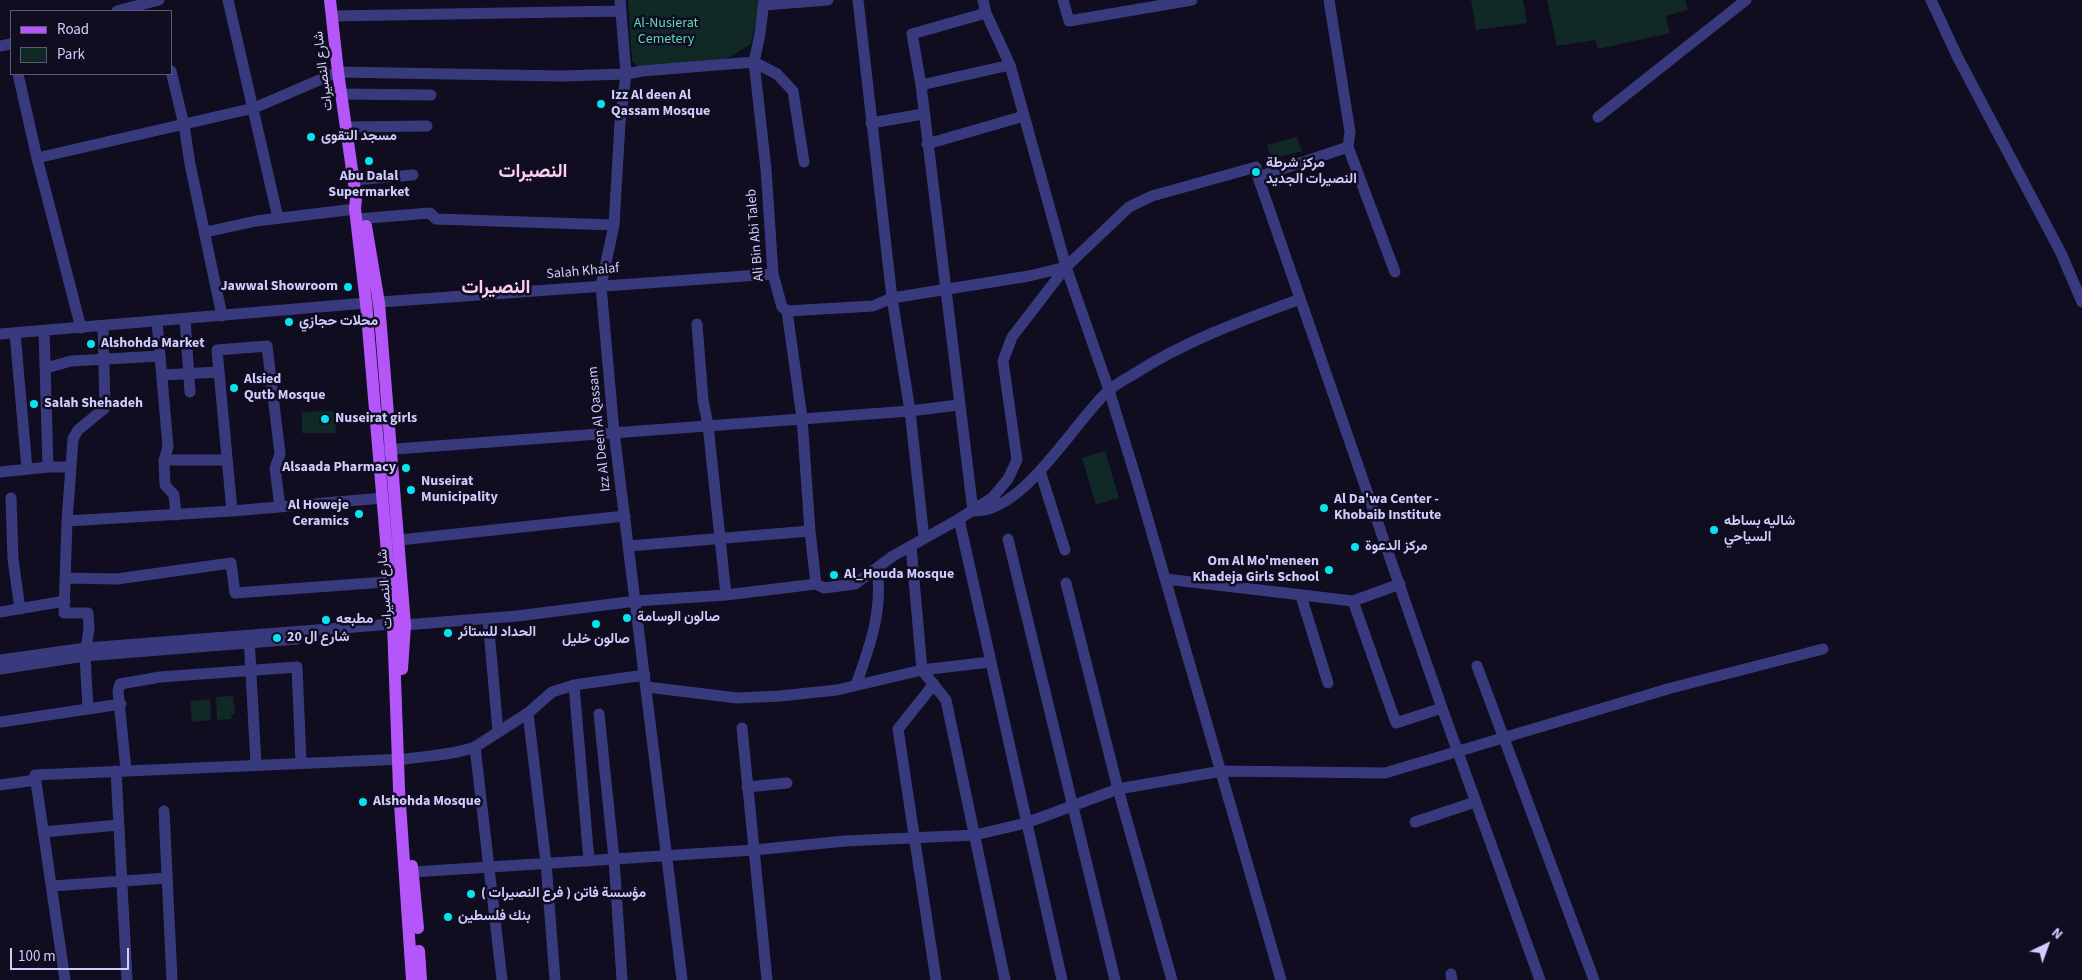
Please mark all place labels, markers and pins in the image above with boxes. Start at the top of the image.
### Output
place label: Izz Al deen Al Qassam Mosque [611,88,710,120]
marker: Izz Al deen Al Qassam Mosque [595,98,607,110]
place label: مسجد التقوى [321,129,397,145]
marker: مسجد التقوى [305,131,317,143]
marker: Abu Dalal Supermarket [363,155,375,167]
place label: مركز شرطة النصيرات الجديد [1266,156,1357,188]
marker: مركز شرطة النصيرات الجديد [1250,166,1262,178]
place label: Abu Dalal Supermarket [328,169,410,202]
place label: Jawwal Showroom [220,279,338,295]
marker: Jawwal Showroom [342,281,354,293]
place label: محلات حجازي [299,314,378,330]
marker: محلات حجازي [283,316,295,328]
place label: Alshohda Market [101,336,205,352]
marker: Alshohda Market [85,338,97,350]
place label: Alsied Qutb Mosque [244,372,326,404]
marker: Alsied Qutb Mosque [228,382,240,394]
place label: Salah Shehadeh [44,396,143,412]
marker: Salah Shehadeh [28,398,40,410]
place label: Nuseirat girls [335,411,417,427]
marker: Nuseirat girls [319,413,331,425]
place label: Alsaada Pharmacy [282,460,396,476]
marker: Alsaada Pharmacy [400,462,412,474]
place label: Nuseirat Municipality [421,474,498,507]
marker: Nuseirat Municipality [405,484,417,496]
place label: Al Da'wa Center - Khobaib Institute [1334,492,1441,524]
place label: Al Howeje Ceramics [288,498,349,530]
marker: Al Da'wa Center - Khobaib Institute [1318,502,1330,514]
marker: Al Howeje Ceramics [353,508,365,520]
place label: شاليه بساطه السياحي [1724,514,1795,546]
marker: شاليه بساطه السياحي [1708,524,1720,536]
place label: مركز الدعوة [1365,539,1428,555]
marker: مركز الدعوة [1349,541,1361,553]
place label: Om Al Mo'meneen Khadeja Girls School [1192,554,1319,586]
marker: Om Al Mo'meneen Khadeja Girls School [1323,564,1335,576]
place label: Al_Houda Mosque [844,567,954,583]
marker: Al_Houda Mosque [828,569,840,581]
place label: صالون الوسامة [637,610,720,626]
place label: مطبعه [336,612,373,628]
marker: صالون الوسامة [621,612,633,624]
marker: مطبعه [320,614,332,626]
marker: صالون خليل [590,618,602,630]
place label: الحداد للستائر [458,625,536,641]
marker: الحداد للستائر [442,627,454,639]
place label: شارع ال 20 [287,630,349,646]
marker: شارع ال 20 [271,632,283,644]
place label: صالون خليل [562,632,630,648]
place label: Alshohda Mosque [373,794,481,810]
marker: Alshohda Mosque [357,796,369,808]
place label: مؤسسة فاتن ( فرع النصيرات ) [481,886,646,902]
marker: مؤسسة فاتن ( فرع النصيرات ) [465,888,477,900]
place label: بنك فلسطين [458,909,531,925]
marker: بنك فلسطين [442,911,454,923]

